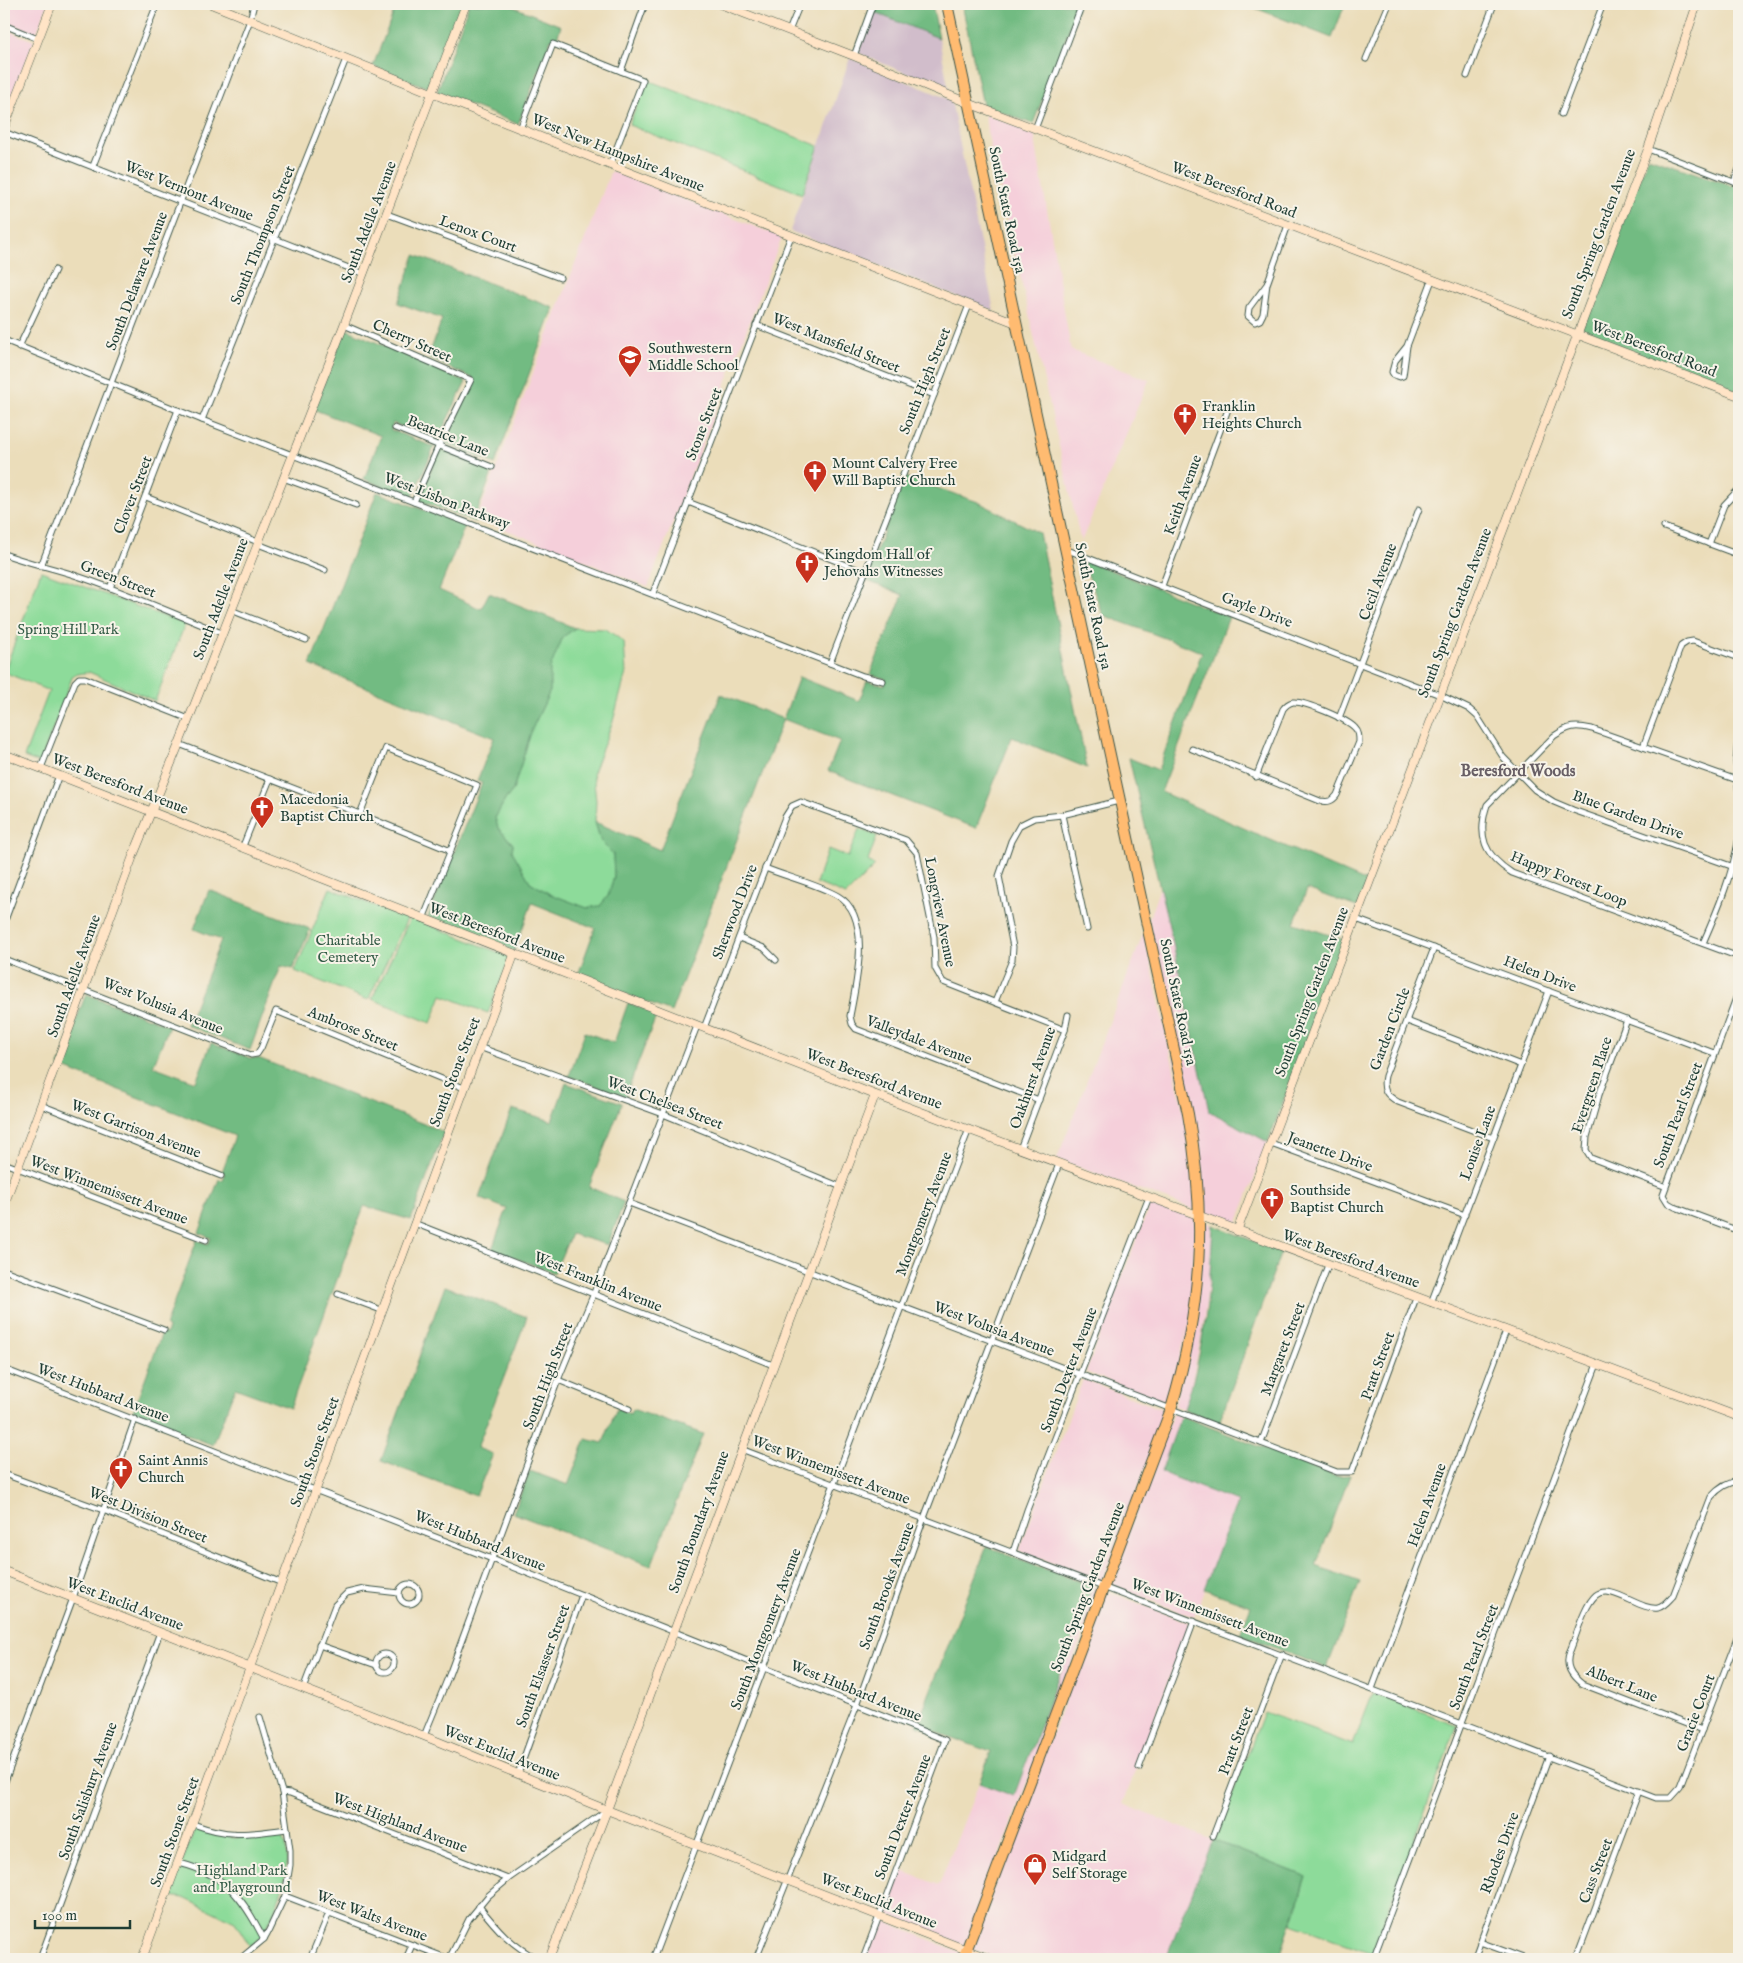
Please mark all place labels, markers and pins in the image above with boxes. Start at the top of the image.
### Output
place label: Southwestern Middle School [648,339,739,375]
school or university icon: Southwestern Middle School [617,344,643,378]
place label: Franklin Heights Church [1202,397,1302,433]
church icon: Franklin Heights Church [1172,402,1198,436]
place label: Mount Calvery Free Will Baptist Church [832,454,958,490]
church icon: Mount Calvery Free Will Baptist Church [802,459,828,493]
place label: Kingdom Hall of Jehovahs Witnesses [822,545,943,581]
church icon: Kingdom Hall of Jehovahs Witnesses [794,550,820,584]
place label: Macedonia Baptist Church [280,790,374,826]
church icon: Macedonia Baptist Church [249,795,275,829]
place label: Southside Baptist Church [1290,1181,1384,1217]
church icon: Southside Baptist Church [1259,1186,1285,1220]
place label: Saint Annis Church [138,1451,208,1487]
church icon: Saint Annis Church [108,1456,134,1490]
place label: Midgard Self Storage [1052,1847,1127,1883]
shop icon: Midgard Self Storage [1022,1852,1048,1886]

